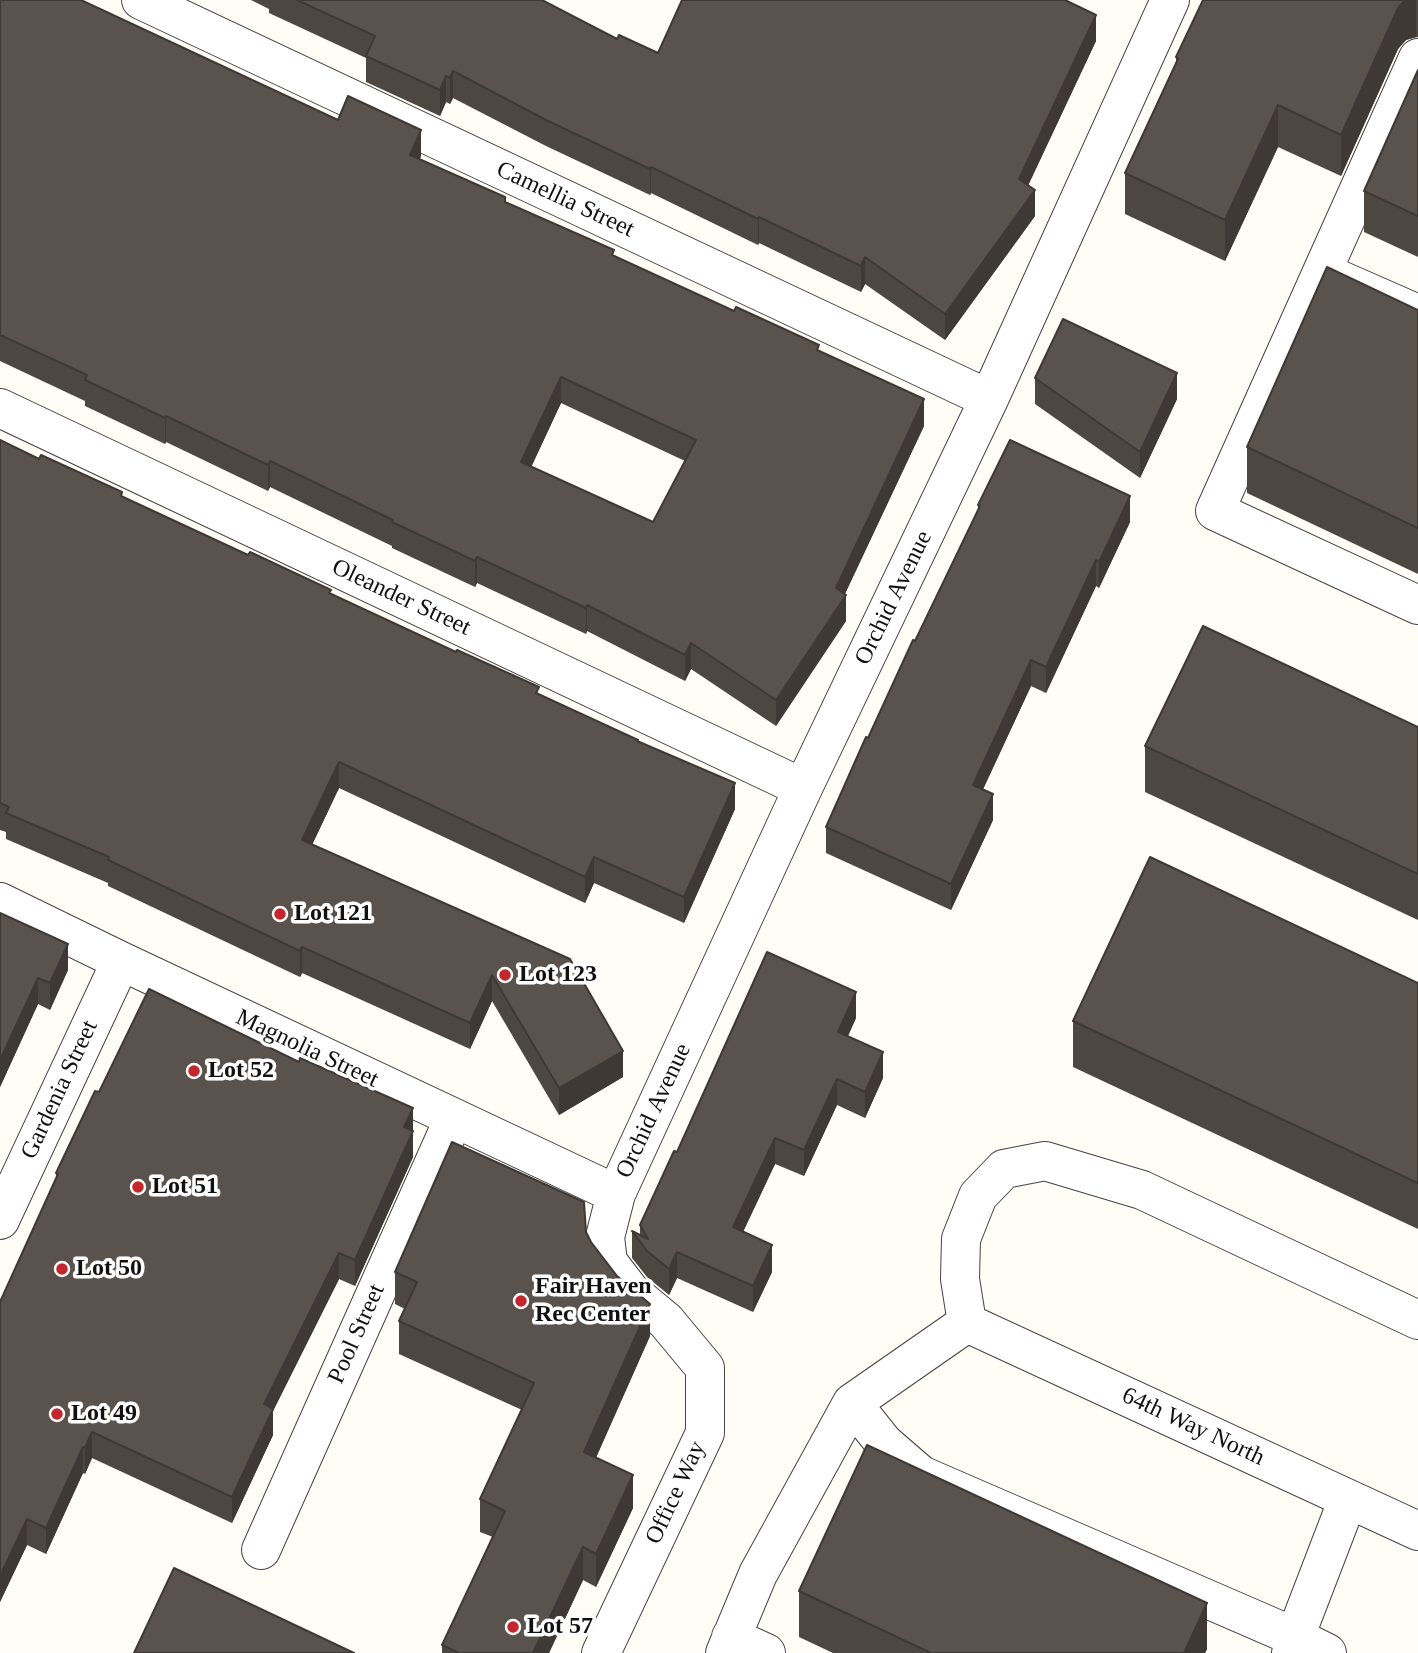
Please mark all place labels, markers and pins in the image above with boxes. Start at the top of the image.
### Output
place label: Lot 121 [294,900,372,928]
marker: Lot 121 [272,906,288,922]
place label: Lot 123 [519,961,597,989]
marker: Lot 123 [497,967,513,983]
place label: Lot 52 [208,1057,274,1085]
marker: Lot 52 [186,1063,202,1079]
place label: Lot 51 [152,1173,218,1201]
marker: Lot 51 [130,1179,146,1195]
place label: Lot 50 [76,1255,142,1283]
marker: Lot 50 [54,1261,70,1277]
place label: Fair Haven Rec Center [535,1273,652,1329]
marker: Fair Haven Rec Center [513,1293,529,1309]
place label: Lot 49 [71,1400,137,1428]
marker: Lot 49 [49,1406,65,1422]
place label: Lot 57 [527,1613,593,1641]
marker: Lot 57 [505,1619,521,1635]

